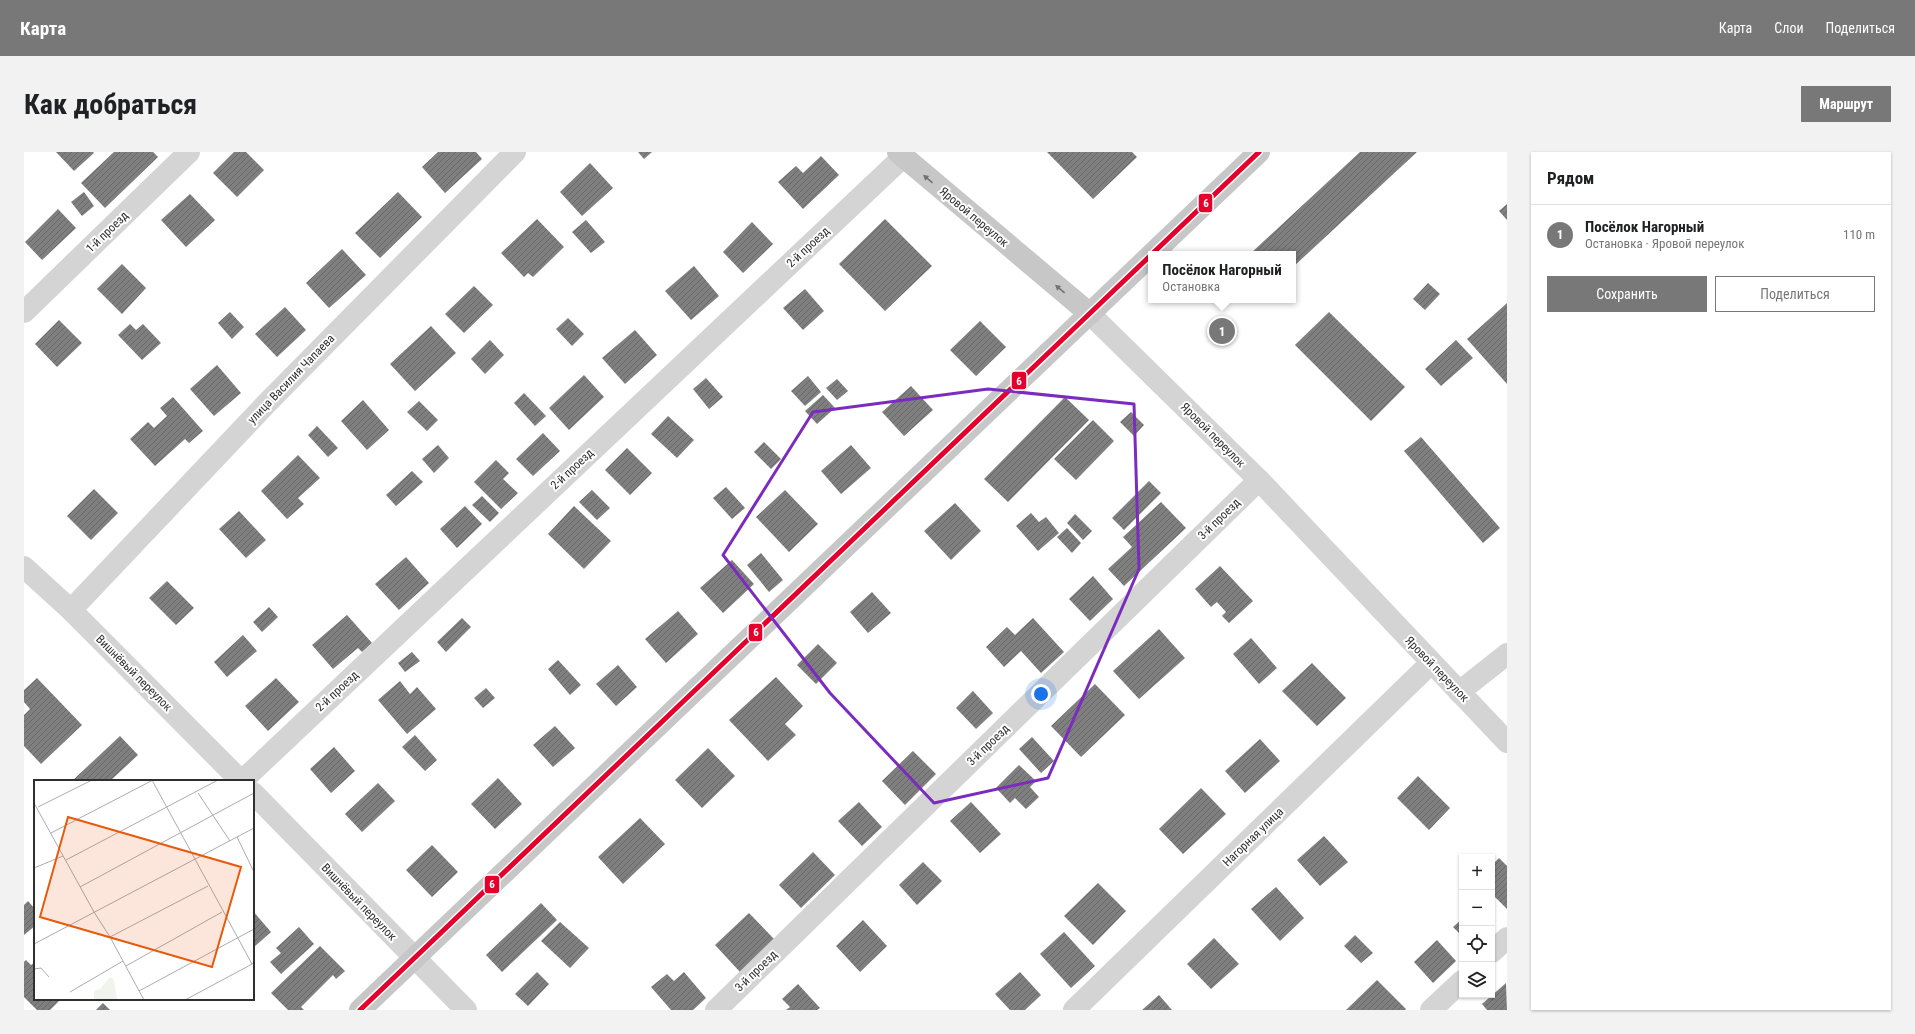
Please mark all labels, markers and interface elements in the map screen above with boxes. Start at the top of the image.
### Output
text: Карта [20,17,66,40]
text: Карта [1719,20,1752,36]
text: Слои [1774,20,1804,36]
text: Поделиться [1826,20,1895,36]
button: Маршрут [1801,86,1891,122]
text: Как добраться [24,88,197,121]
text: Рядом [1547,168,1594,188]
one-way arrow [923,174,934,183]
street label: Яровой переулок [937,184,1011,250]
line badge: 6 [1198,193,1213,213]
text: 6 [1203,197,1209,210]
street label: 1-й проезд [83,208,131,256]
text: Посёлок Нагорный [1585,218,1704,236]
street label: 2-й проезд [784,223,833,270]
text: 1 [1557,227,1563,242]
text: 110 m [1843,227,1875,242]
text: Остановка · Яровой переулок [1585,236,1744,251]
popup [1148,251,1296,303]
text: Посёлок Нагорный [1162,261,1282,279]
button: Сохранить [1547,276,1707,312]
button: Поделиться [1715,276,1875,312]
text: Остановка [1162,279,1220,294]
one-way arrow [1055,284,1066,293]
pin: 1 [1209,316,1235,346]
street label: улица Василия Чапаева [245,331,337,427]
line badge: 6 [1011,371,1027,390]
text: 6 [1016,375,1022,388]
street label: Яровой переулок [1178,400,1248,470]
street label: 2-й проезд [548,445,597,492]
street label: 3-й проезд [1195,495,1243,543]
line badge: 6 [748,623,763,642]
text: 6 [753,626,759,639]
street label: Вишнёвый переулок [93,632,175,714]
street label: Яровой переулок [1402,633,1472,705]
street label: 2-й проезд [313,667,362,714]
your location [1031,684,1051,704]
street label: 3-й проезд [964,721,1012,769]
inset map [34,780,254,1000]
street label: Нагорная улица [1220,804,1286,869]
map controls [1459,854,1495,998]
button: + [1459,854,1495,890]
street label: Вишнёвый переулок [319,861,400,944]
line badge: 6 [484,875,500,894]
text: 6 [489,878,495,891]
button: − [1459,890,1495,926]
button: locate [1459,926,1495,962]
street label: 3-й проезд [732,947,780,995]
button: layers [1459,962,1495,998]

